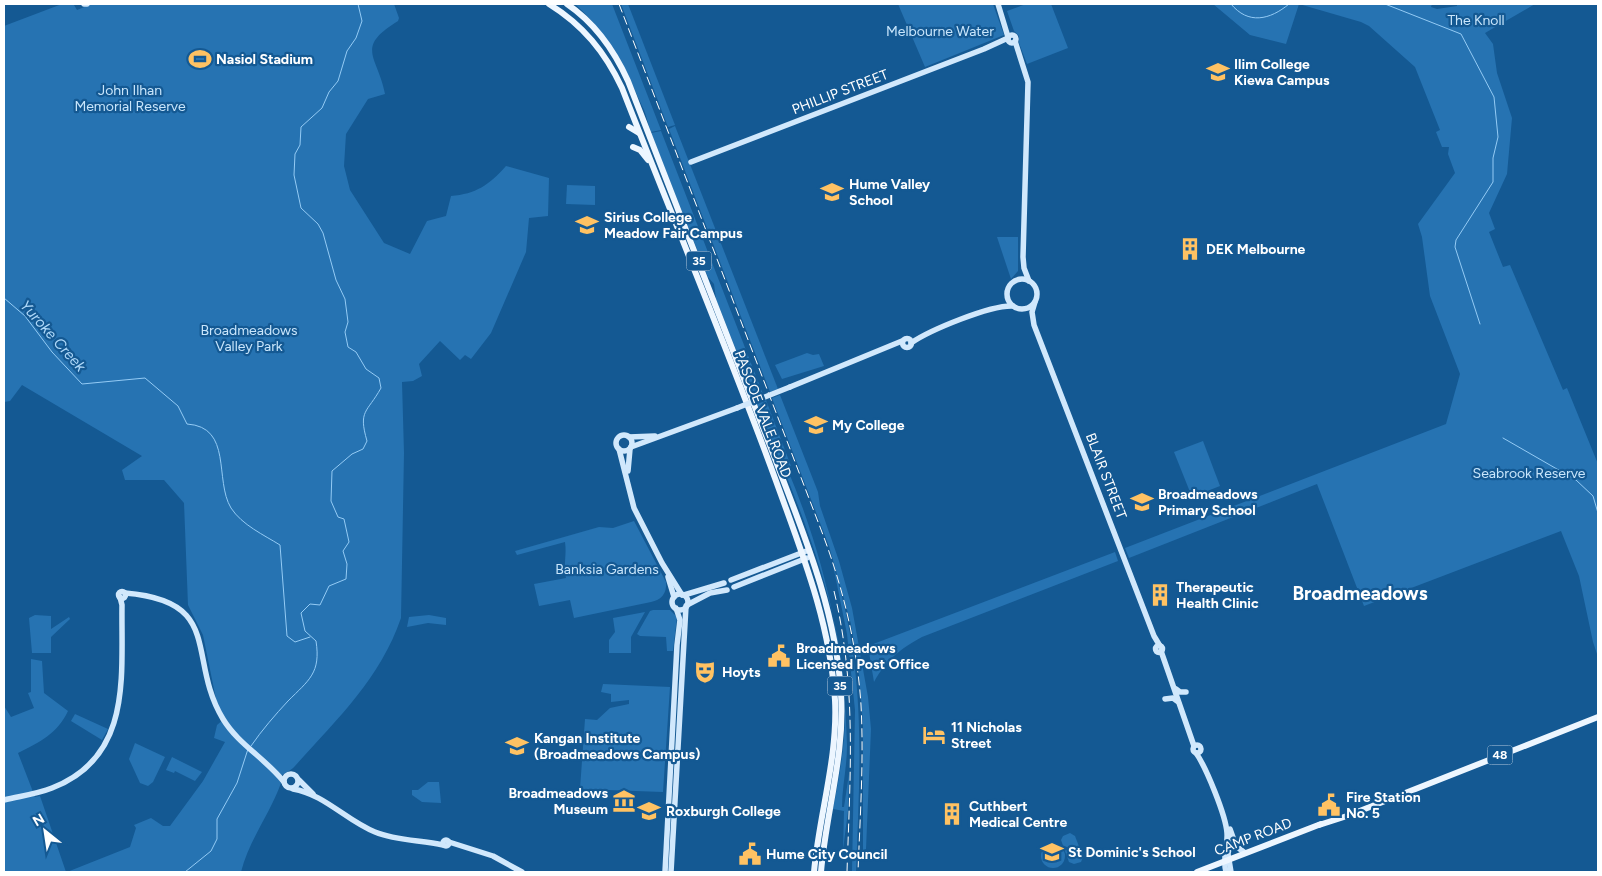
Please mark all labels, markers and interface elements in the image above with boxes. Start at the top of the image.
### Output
park label: The Knoll [1447,12,1505,29]
park label: Melbourne Water [886,23,994,40]
sports icon: Nasiol Stadium [187,46,213,72]
place label: Nasiol Stadium [216,51,313,68]
place label: Ilim College Kiewa Campus [1234,56,1330,89]
school or university icon: Ilim College Kiewa Campus [1205,59,1231,85]
street label: PHILLIP STREET [789,66,891,118]
park label: John Ilhan Memorial Reserve [74,82,186,115]
place label: Hume Valley School [849,176,931,209]
school or university icon: Hume Valley School [819,179,845,205]
place label: Sirius College Meadow Fair Campus [604,209,743,242]
school or university icon: Sirius College Meadow Fair Campus [574,212,600,238]
building icon: DEK Melbourne [1177,236,1203,262]
place label: DEK Melbourne [1206,241,1306,258]
road number: 35 [686,252,712,270]
water label: Yuroke Creek [16,297,90,376]
park label: Broadmeadows Valley Park [200,322,298,355]
street label: PASCOE VALE ROAD [731,348,795,480]
school or university icon: My College [803,412,829,438]
place label: My College [832,417,905,434]
street label: BLAIR STREET [1082,431,1130,522]
park label: Seabrook Reserve [1473,465,1586,482]
place label: Broadmeadows Primary School [1158,486,1258,519]
school or university icon: Broadmeadows Primary School [1129,489,1155,515]
park label: Banksia Gardens [555,561,659,578]
place label: Therapeutic Health Clinic [1176,579,1259,612]
building icon: Therapeutic Health Clinic [1147,582,1173,608]
district label: Broadmeadows [1292,582,1428,605]
place label: Broadmeadows Licensed Post Office [796,640,930,673]
public building icon: Broadmeadows Licensed Post Office [766,643,792,669]
theatre icon: Hoyts [692,659,718,685]
place label: Hoyts [722,664,761,681]
road number: 35 [828,676,852,696]
place label: 11 Nicholas Street [951,719,1022,752]
hotel icon: 11 Nicholas Street [921,722,947,748]
place label: Kangan Institute (Broadmeadows Campus) [534,730,700,763]
school or university icon: Kangan Institute (Broadmeadows Campus) [504,733,530,759]
road number: 48 [1488,746,1512,764]
place label: Broadmeadows Museum [508,785,608,818]
museum icon: Broadmeadows Museum [611,788,637,814]
place label: Fire Station No. 5 [1346,789,1421,822]
public building icon: Fire Station No. 5 [1316,792,1342,818]
school or university icon: Roxburgh College [636,798,662,824]
place label: Cuthbert Medical Centre [969,798,1067,831]
building icon: Cuthbert Medical Centre [939,801,965,827]
place label: Roxburgh College [666,803,781,820]
north arrow [20,806,70,856]
text: N [30,810,48,830]
street label: CAMP ROAD [1212,814,1294,860]
school or university icon: St Dominic's School [1039,839,1065,865]
public building icon: Hume City Council [737,841,763,867]
place label: St Dominic's School [1068,844,1196,861]
place label: Hume City Council [766,846,888,863]

